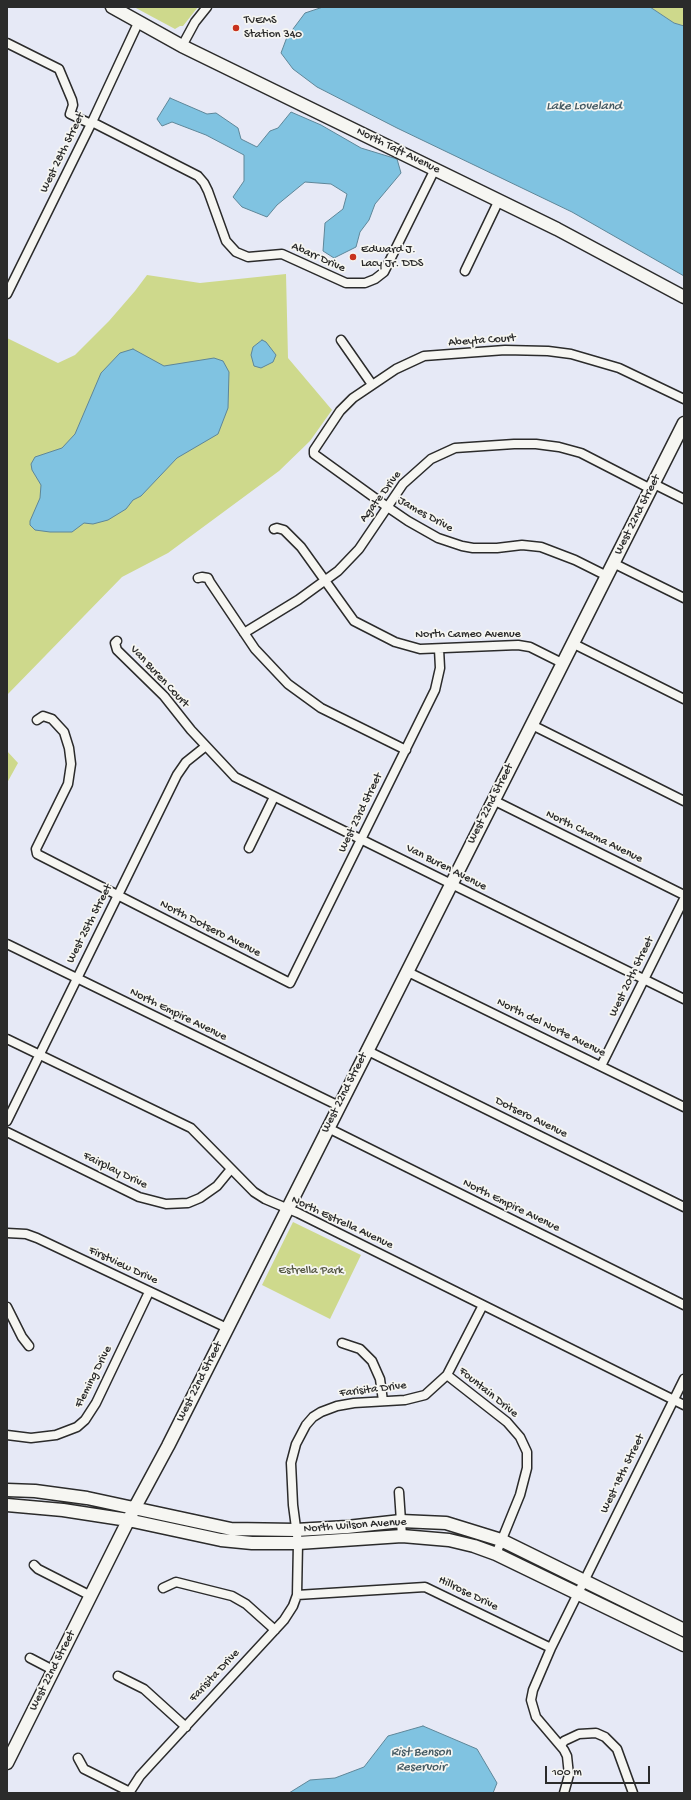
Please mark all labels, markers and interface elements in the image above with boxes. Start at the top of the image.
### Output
place label: TVEMS Station 340 [244,14,302,42]
marker: TVEMS Station 340 [231,23,241,33]
water label: Lake Loveland [546,99,622,115]
street label: West 28th Street [37,111,89,195]
street label: North Taft Avenue [354,125,442,177]
street label: Abarr Drive [289,240,347,276]
place label: Edward J. Lacy Jr. DDS [361,243,423,271]
marker: Edward J. Lacy Jr. DDS [348,252,358,262]
street label: Abeyta Court [448,331,516,351]
street label: Agate Drive [357,468,405,526]
street label: West 22nd Street [612,473,664,557]
street label: James Drive [395,494,455,536]
street label: North Cameo Avenue [415,628,521,642]
street label: Van Buren Court [126,643,192,711]
street label: West 22nd Street [465,762,517,846]
street label: West 23rd Street [336,771,386,855]
street label: North Chama Avenue [543,807,645,867]
street label: Van Buren Avenue [403,841,489,895]
street label: West 25th Street [64,882,116,966]
street label: North Dotsero Avenue [157,897,263,961]
street label: West 20th Street [606,935,658,1019]
street label: North Empire Avenue [127,985,229,1045]
street label: North del Norte Avenue [494,995,608,1061]
street label: West 22nd Street [319,1051,371,1135]
street label: Dotsero Avenue [492,1094,570,1142]
street label: Fairplay Drive [80,1149,150,1193]
street label: North Empire Avenue [460,1176,562,1236]
street label: North Estrella Avenue [289,1193,395,1253]
street label: Firstview Drive [86,1244,160,1288]
park label: Estrella Park [279,1264,343,1278]
street label: West 22nd Street [174,1340,226,1424]
street label: Fleming Drive [72,1344,116,1410]
street label: Fountain Drive [455,1365,521,1421]
street label: Farisita Drive [339,1379,407,1401]
street label: West 18th Street [598,1432,648,1516]
street label: North Wilson Avenue [303,1515,407,1537]
street label: Hillrose Drive [436,1573,500,1615]
street label: West 22nd Street [27,1629,79,1713]
street label: Farisita Drive [187,1647,243,1705]
water label: Rist Benson Reservoir [391,1745,451,1776]
scale bar [547,1758,652,1784]
text: 100 m [552,1766,582,1780]

